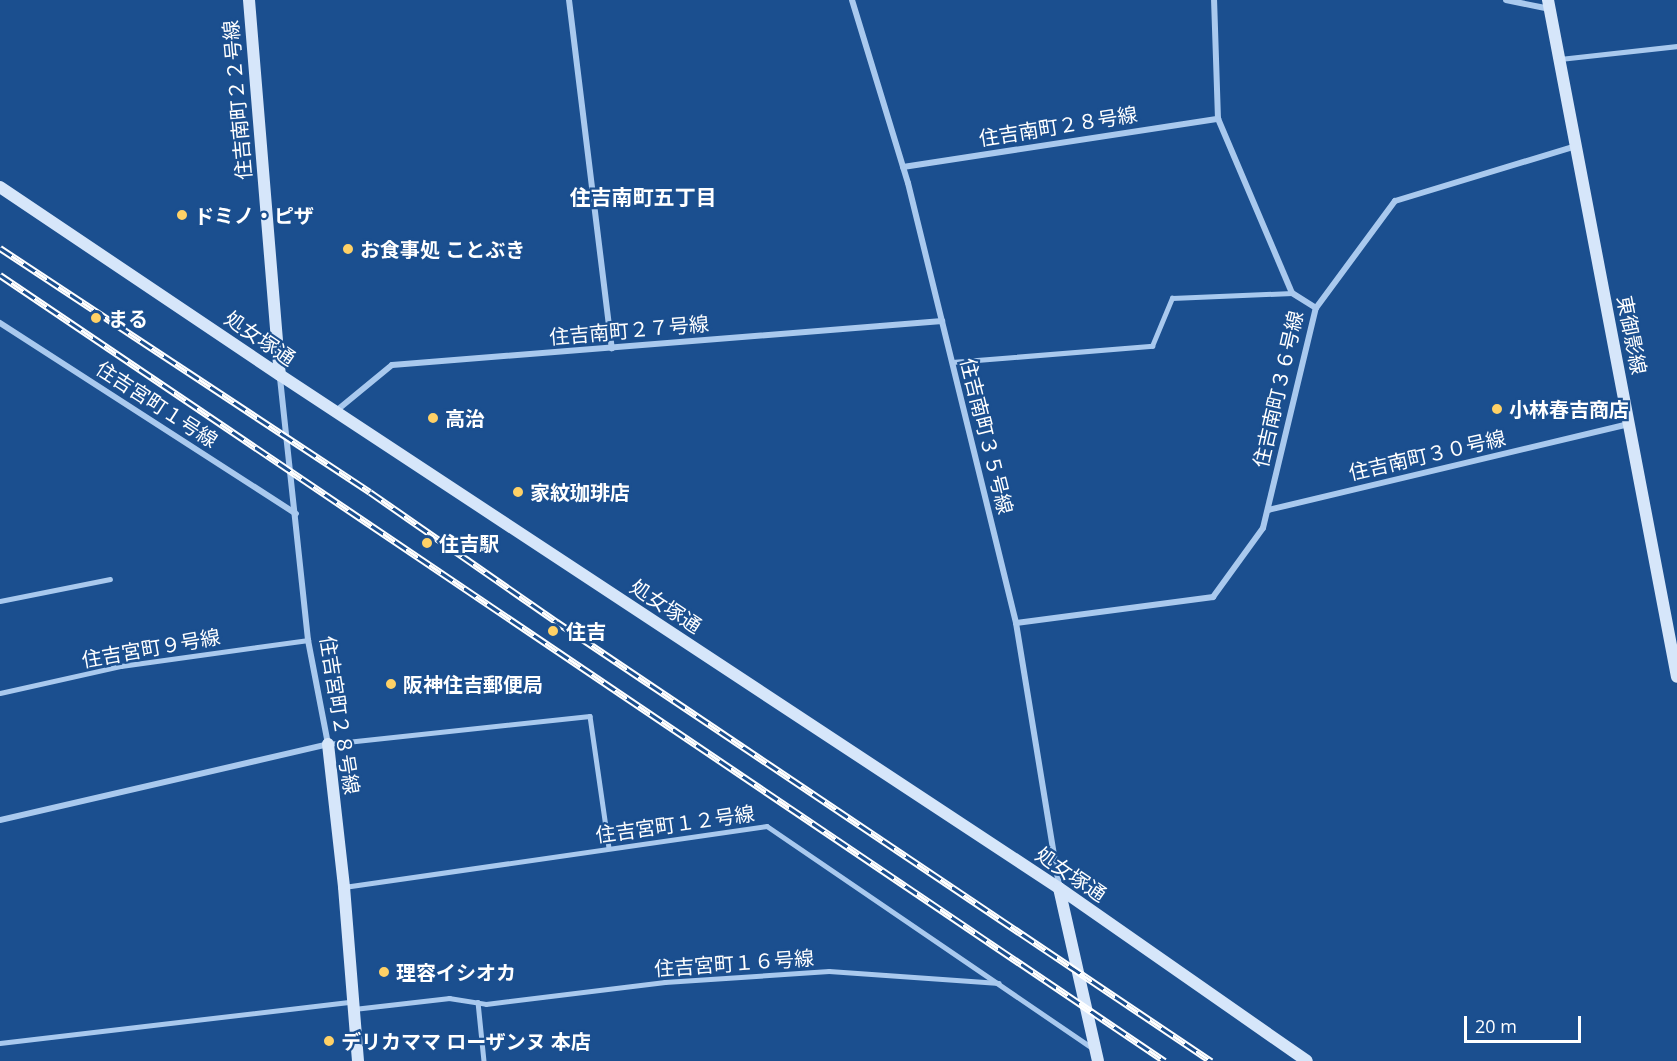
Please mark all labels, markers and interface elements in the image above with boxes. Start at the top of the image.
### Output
street label: 住吉南町２２号線 [218,19,256,181]
street label: 住吉南町２８号線 [977,102,1139,150]
district label: 住吉南町五丁目 [570,184,716,210]
place label: ドミノ・ピザ [194,203,314,227]
marker: ドミノ・ピザ [175,208,189,222]
place label: お食事処 ことぶき [360,237,525,261]
marker: お食事処 ことぶき [341,242,355,256]
street label: 東御影線 [1613,293,1651,377]
place label: まる [108,306,148,330]
street label: 処女塚通 [220,306,300,370]
street label: 住吉南町３６号線 [1248,308,1308,470]
marker: まる [89,311,103,325]
street label: 住吉南町２７号線 [548,311,710,349]
street label: 住吉南町３５号線 [956,355,1018,517]
street label: 住吉宮町１号線 [92,356,222,452]
place label: 小林春吉商店 [1509,397,1629,421]
marker: 小林春吉商店 [1490,402,1504,416]
place label: 高治 [445,406,485,430]
marker: 高治 [426,411,440,425]
street label: 住吉南町３０号線 [1346,425,1508,485]
place label: 家紋珈琲店 [530,480,630,504]
marker: 家紋珈琲店 [511,485,525,499]
place label: 住吉駅 [439,531,499,555]
marker: 住吉駅 [420,536,434,550]
street label: 処女塚通 [626,574,706,638]
place label: 住吉 [566,619,606,643]
marker: 住吉 [544,622,562,640]
street label: 住吉宮町９号線 [80,624,222,672]
street label: 住吉宮町２８号線 [316,634,364,796]
place label: 阪神住吉郵便局 [403,672,543,696]
marker: 阪神住吉郵便局 [384,677,398,691]
street label: 住吉宮町１２号線 [594,801,756,847]
street label: 処女塚通 [1031,842,1111,906]
street label: 住吉宮町１６号線 [653,945,815,981]
place label: 理容イシオカ [396,960,516,984]
marker: 理容イシオカ [377,965,391,979]
scale bar [1467,1004,1584,1042]
text: 20 m [1475,1014,1517,1038]
place label: デリカママ ローザンヌ 本店 [341,1029,591,1053]
marker: デリカママ ローザンヌ 本店 [322,1034,336,1048]

